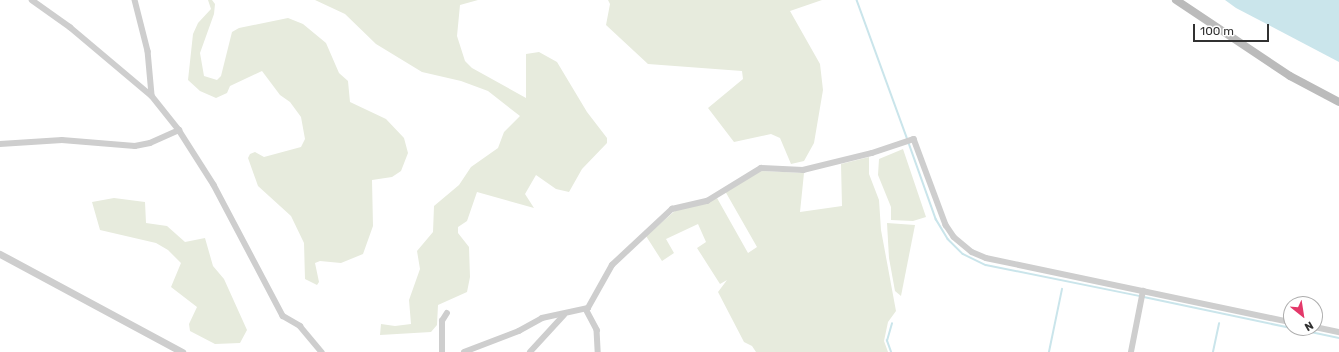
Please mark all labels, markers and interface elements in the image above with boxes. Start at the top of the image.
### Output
scale bar [1195,16,1271,42]
text: 100 m [1200,24,1234,38]
north arrow [1283,296,1323,336]
text: N [1302,318,1315,334]

